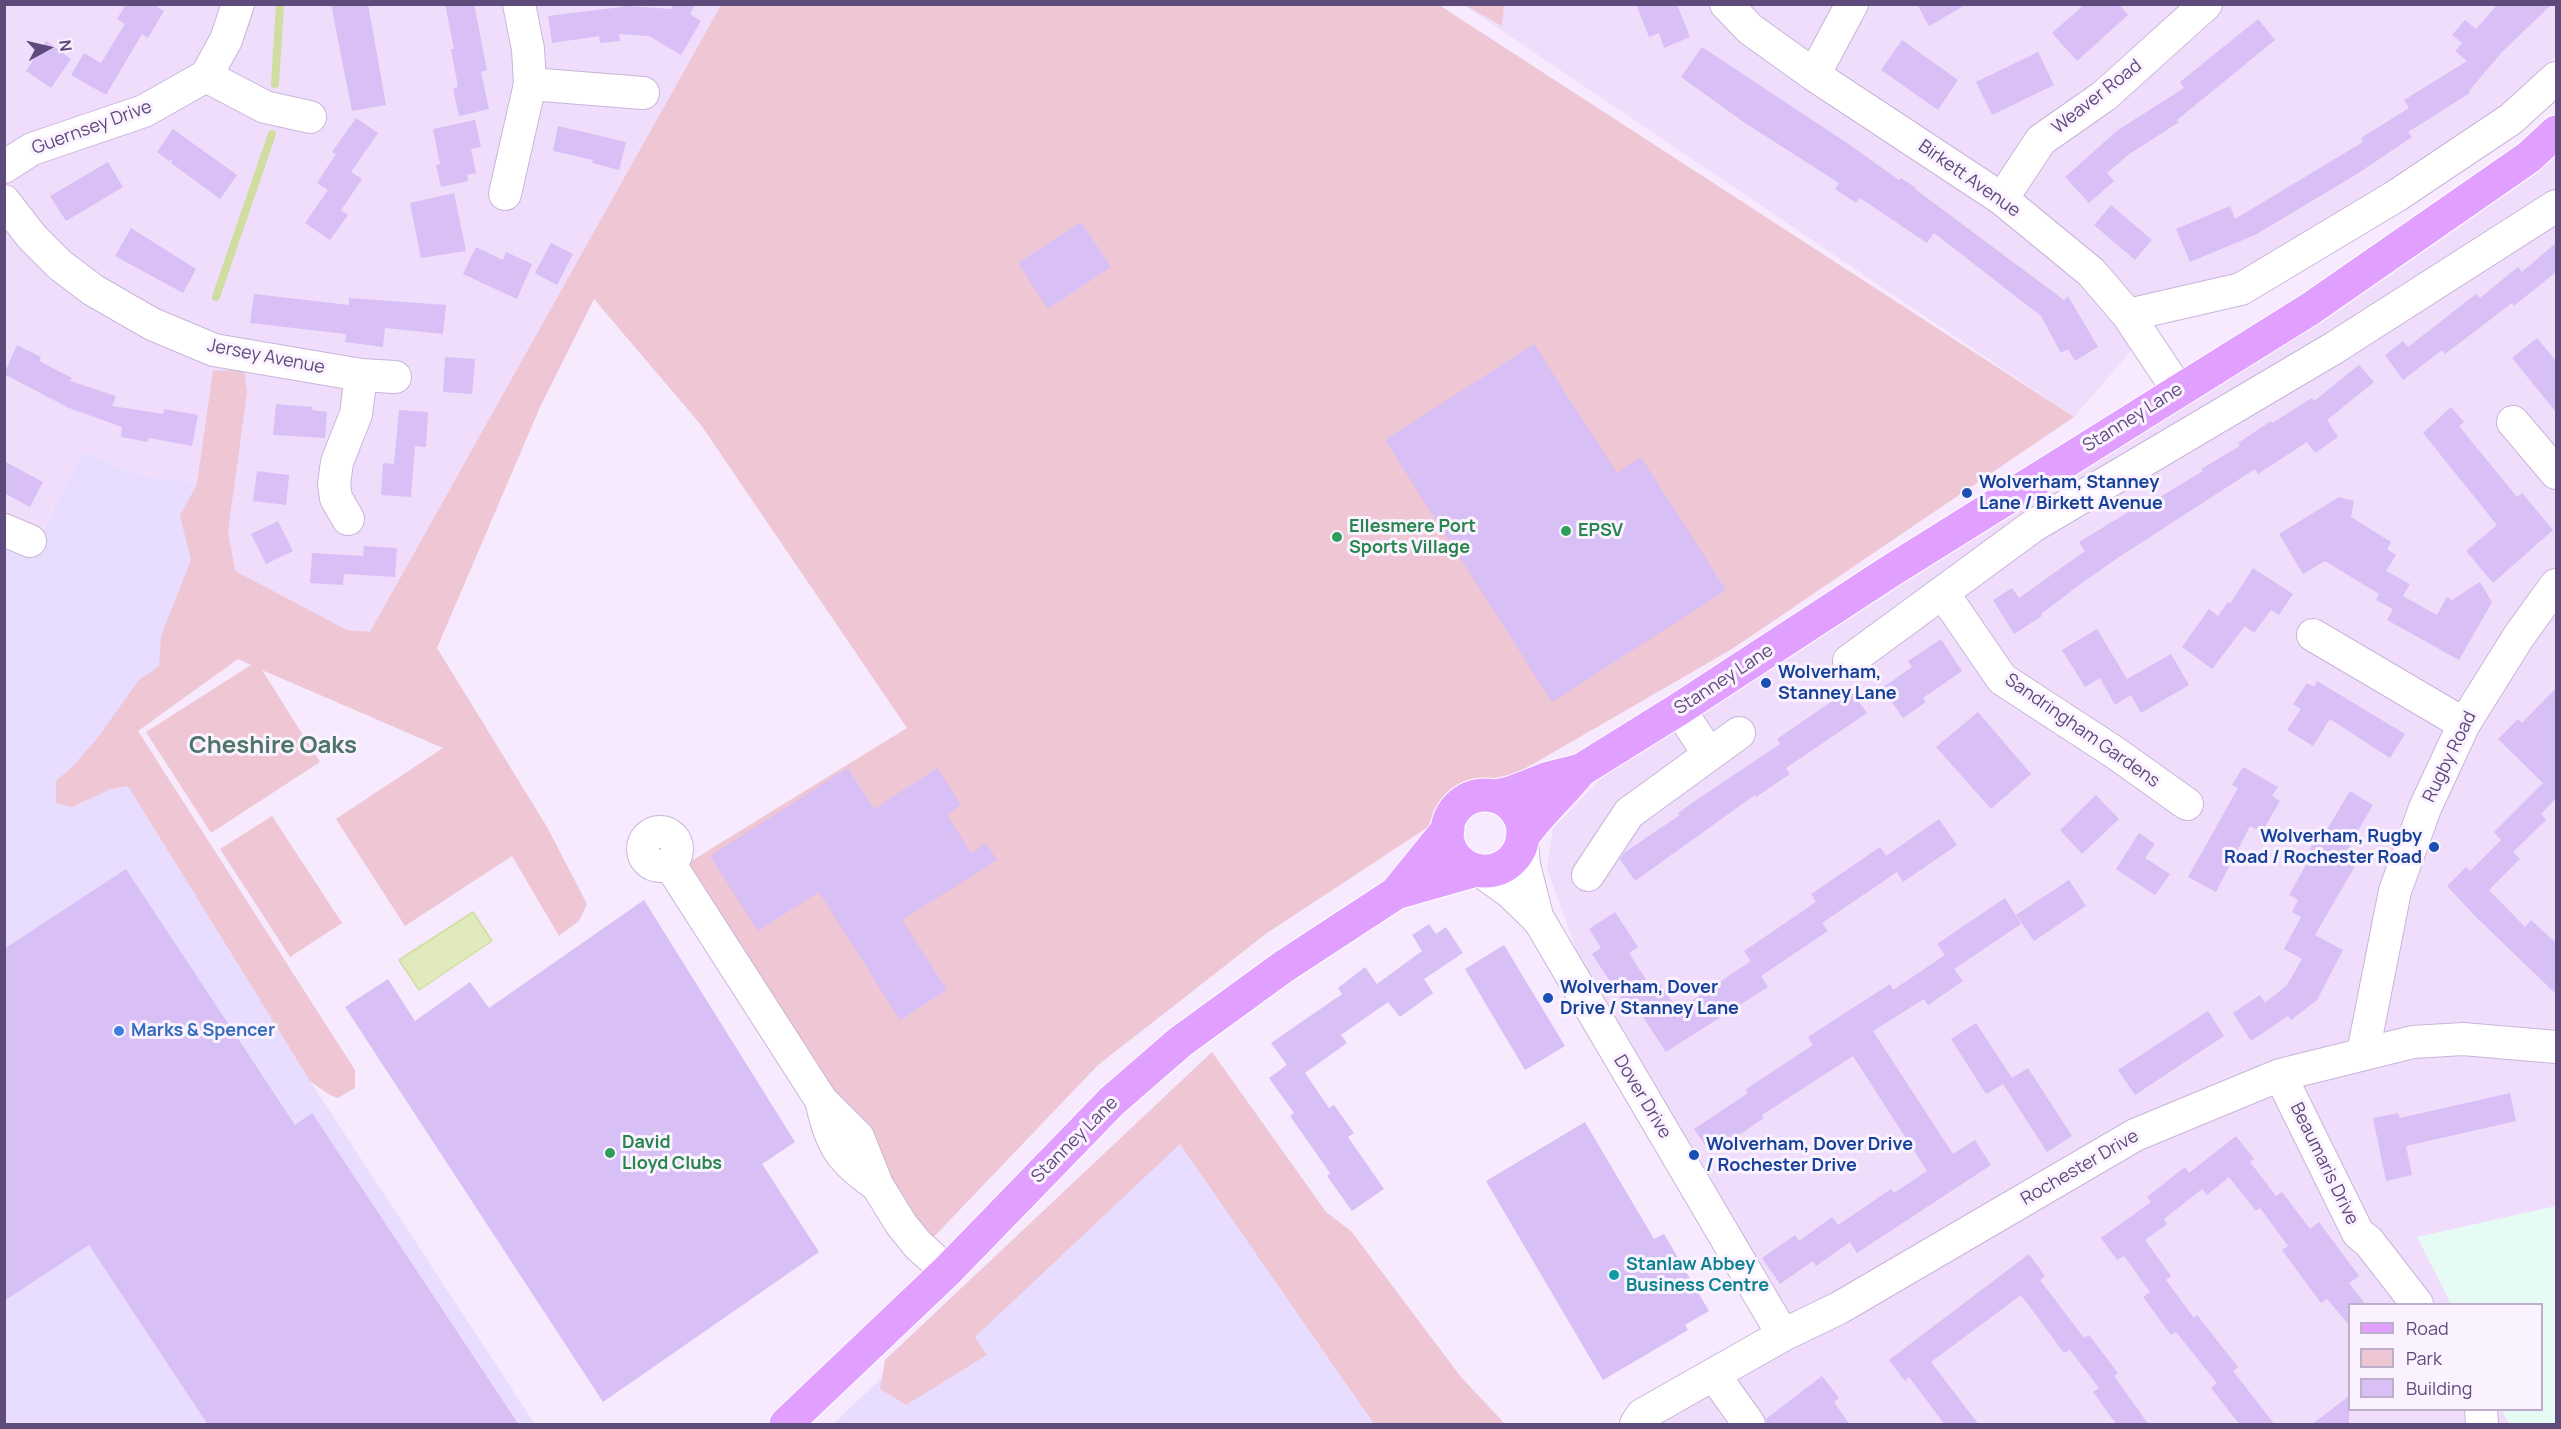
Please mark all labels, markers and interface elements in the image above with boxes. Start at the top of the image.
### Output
north arrow [18,18,78,78]
text: N [54,38,78,53]
street label: Weaver Road [2048,55,2146,139]
street label: Guernsey Drive [29,96,155,160]
street label: Birkett Avenue [1914,136,2024,222]
street label: Jersey Avenue [205,335,327,379]
street label: Stanney Lane [2079,379,2187,457]
place label: Wolverham, Stanney Lane / Birkett Avenue [1979,472,2163,514]
marker: Wolverham, Stanney Lane / Birkett Avenue [1960,486,1974,500]
place label: Ellesmere Port Sports Village [1349,516,1476,558]
place label: EPSV [1578,520,1623,542]
marker: EPSV [1559,524,1573,538]
marker: Ellesmere Port Sports Village [1330,530,1344,544]
street label: Stanney Lane [1671,640,1777,720]
place label: Wolverham, Stanney Lane [1778,662,1897,704]
street label: Sandringham Gardens [2000,669,2164,793]
marker: Wolverham, Stanney Lane [1759,676,1773,690]
street label: Rugby Road [2419,708,2481,806]
district label: Cheshire Oaks [189,732,357,760]
place label: Wolverham, Rugby Road / Rochester Road [2224,826,2422,868]
marker: Wolverham, Rugby Road / Rochester Road [2427,840,2441,854]
place label: Wolverham, Dover Drive / Stanney Lane [1560,977,1739,1020]
marker: Wolverham, Dover Drive / Stanney Lane [1541,991,1555,1005]
place label: Marks & Spencer [131,1020,275,1042]
marker: Marks & Spencer [112,1024,126,1038]
street label: Dover Drive [1609,1051,1675,1143]
street label: Stanney Lane [1027,1092,1123,1188]
street label: Beaumaris Drive [2285,1099,2363,1229]
street label: Rochester Drive [2017,1126,2143,1210]
place label: David Lloyd Clubs [622,1132,722,1174]
place label: Wolverham, Dover Drive / Rochester Drive [1706,1134,1913,1176]
marker: David Lloyd Clubs [603,1146,617,1160]
marker: Wolverham, Dover Drive / Rochester Drive [1687,1148,1701,1162]
place label: Stanlaw Abbey Business Centre [1626,1254,1769,1296]
marker: Stanlaw Abbey Business Centre [1607,1268,1621,1282]
legend [2348,1303,2543,1411]
text: Road [2406,1316,2449,1340]
text: Park [2406,1346,2442,1370]
text: Building [2406,1376,2472,1400]

